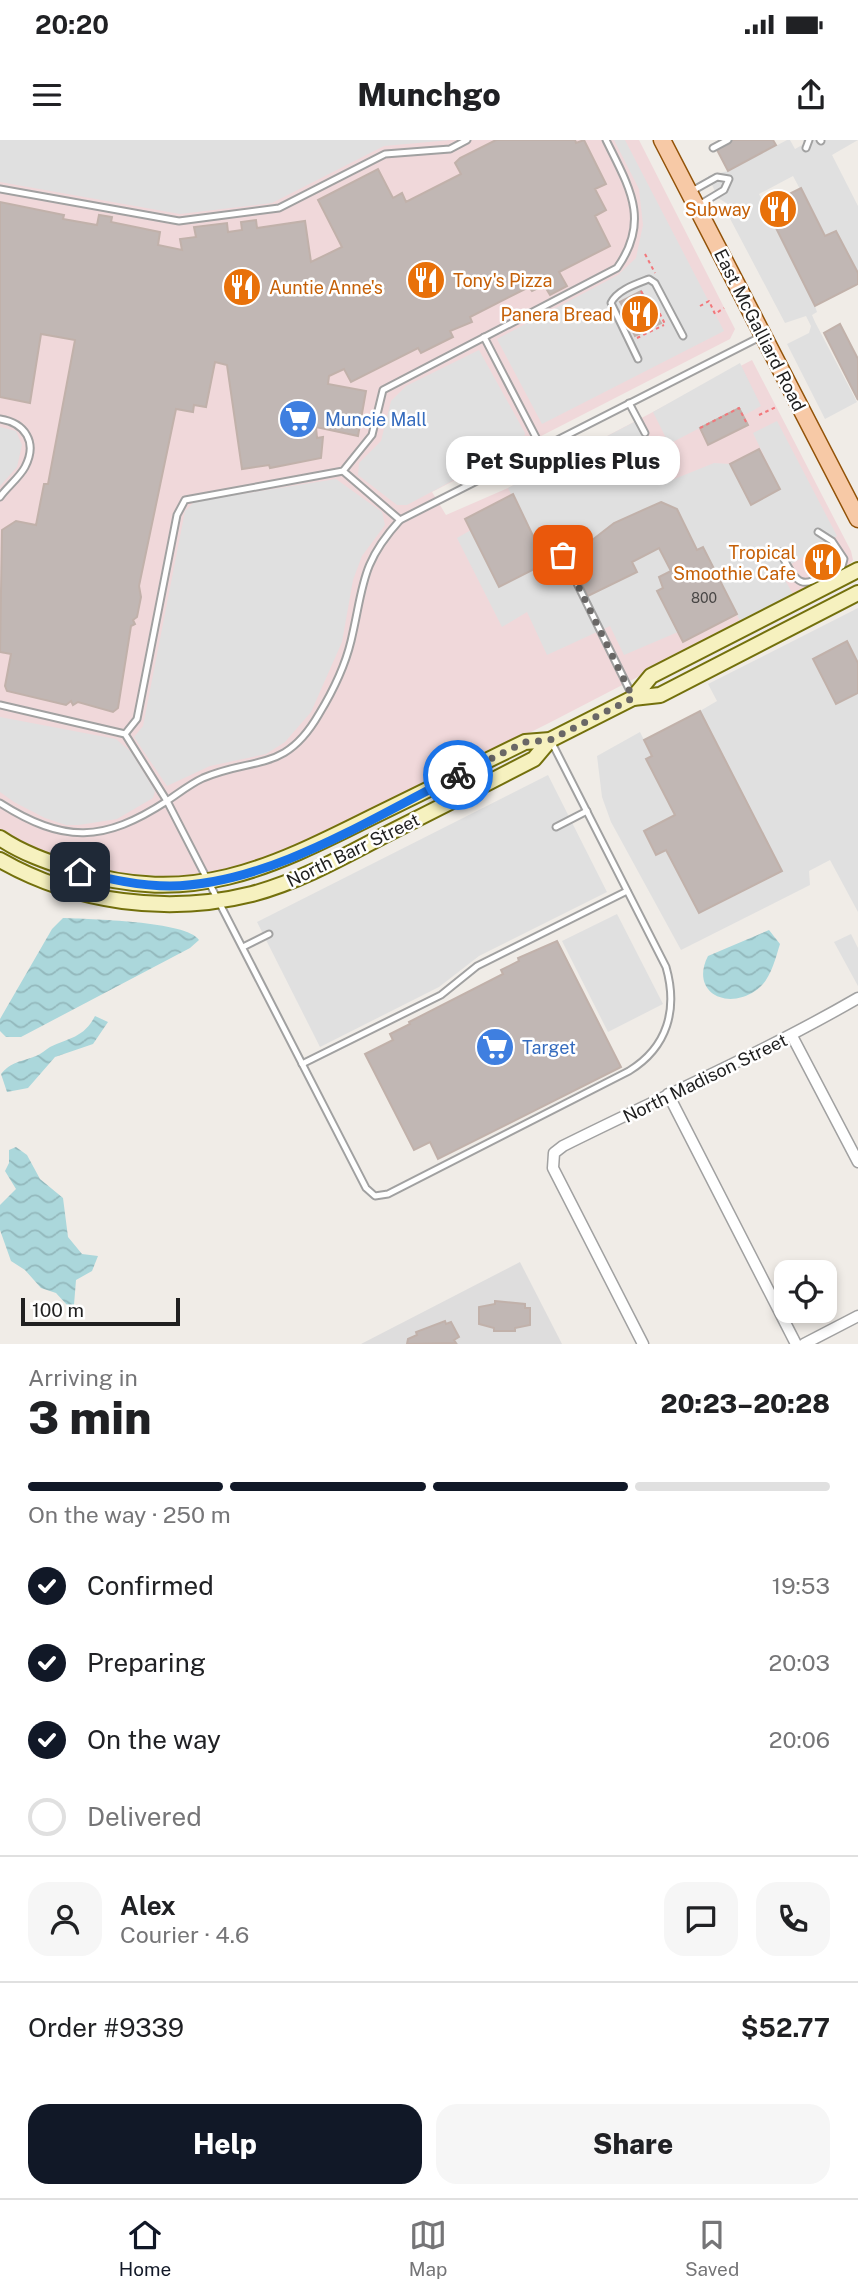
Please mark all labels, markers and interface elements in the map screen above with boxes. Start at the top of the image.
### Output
text: 20:20 [35,9,109,40]
icon: menu [28,76,66,114]
text: Munchgo [357,76,501,113]
icon: share [792,76,830,114]
restaurant icon: Subway [757,188,799,230]
place label: Subway [685,199,751,220]
street label: East McGalliard Road [710,245,810,415]
restaurant icon: Tony's Pizza [405,259,447,301]
restaurant icon: Auntie Anne's [221,266,263,308]
place label: Tony's Pizza [453,270,552,291]
place label: Auntie Anne's [269,277,383,298]
restaurant icon: Panera Bread [619,293,661,335]
place label: Panera Bread [500,304,613,325]
supermarket icon: Muncie Mall [277,398,319,440]
place label: Muncie Mall [325,409,427,430]
callout: Pet Supplies Plus [446,436,680,485]
text: Pet Supplies Plus [466,447,660,474]
pin [533,525,593,585]
icon: bag [544,536,582,574]
restaurant icon: Tropical Smoothie Cafe [802,541,844,583]
place label: Tropical Smoothie Cafe [673,542,796,584]
house number: 800 [691,590,717,606]
courier [423,740,493,810]
icon: bike [439,756,477,794]
street label: North Barr Street [283,809,423,891]
pin [50,842,110,902]
icon: home [61,853,99,891]
supermarket icon: Target [474,1026,516,1068]
street label: North Madison Street [620,1029,790,1127]
place label: Target [522,1037,576,1058]
map controls [774,1260,837,1323]
button: locate [774,1260,837,1323]
scale bar [21,1295,180,1327]
text: 100 m [32,1299,84,1321]
text: Arriving in [28,1364,138,1391]
text: 20:23–20:28 [660,1388,830,1419]
text: 3 min [28,1390,152,1444]
text: On the way · 250 m [28,1501,231,1528]
icon: check [28,1567,66,1605]
text: Confirmed [87,1570,214,1601]
text: 19:53 [772,1572,830,1599]
icon: check [28,1644,66,1682]
text: Preparing [87,1647,206,1678]
text: 20:03 [769,1649,830,1676]
icon: check [28,1721,66,1759]
text: On the way [87,1724,221,1755]
text: 20:06 [769,1726,830,1753]
text: Delivered [87,1801,202,1832]
button: person [28,1882,102,1956]
button: chat [664,1882,738,1956]
button: phone [756,1882,830,1956]
text: Alex [120,1890,176,1921]
text: Courier · 4.6 [120,1921,249,1948]
text: Order #9339 [28,2012,184,2043]
text: $52.77 [741,2012,830,2043]
button: Help [28,2104,422,2184]
button: Share [436,2104,830,2184]
tab: Home [119,2216,171,2280]
tab: Map [409,2216,447,2280]
tab: Saved [685,2216,739,2280]

